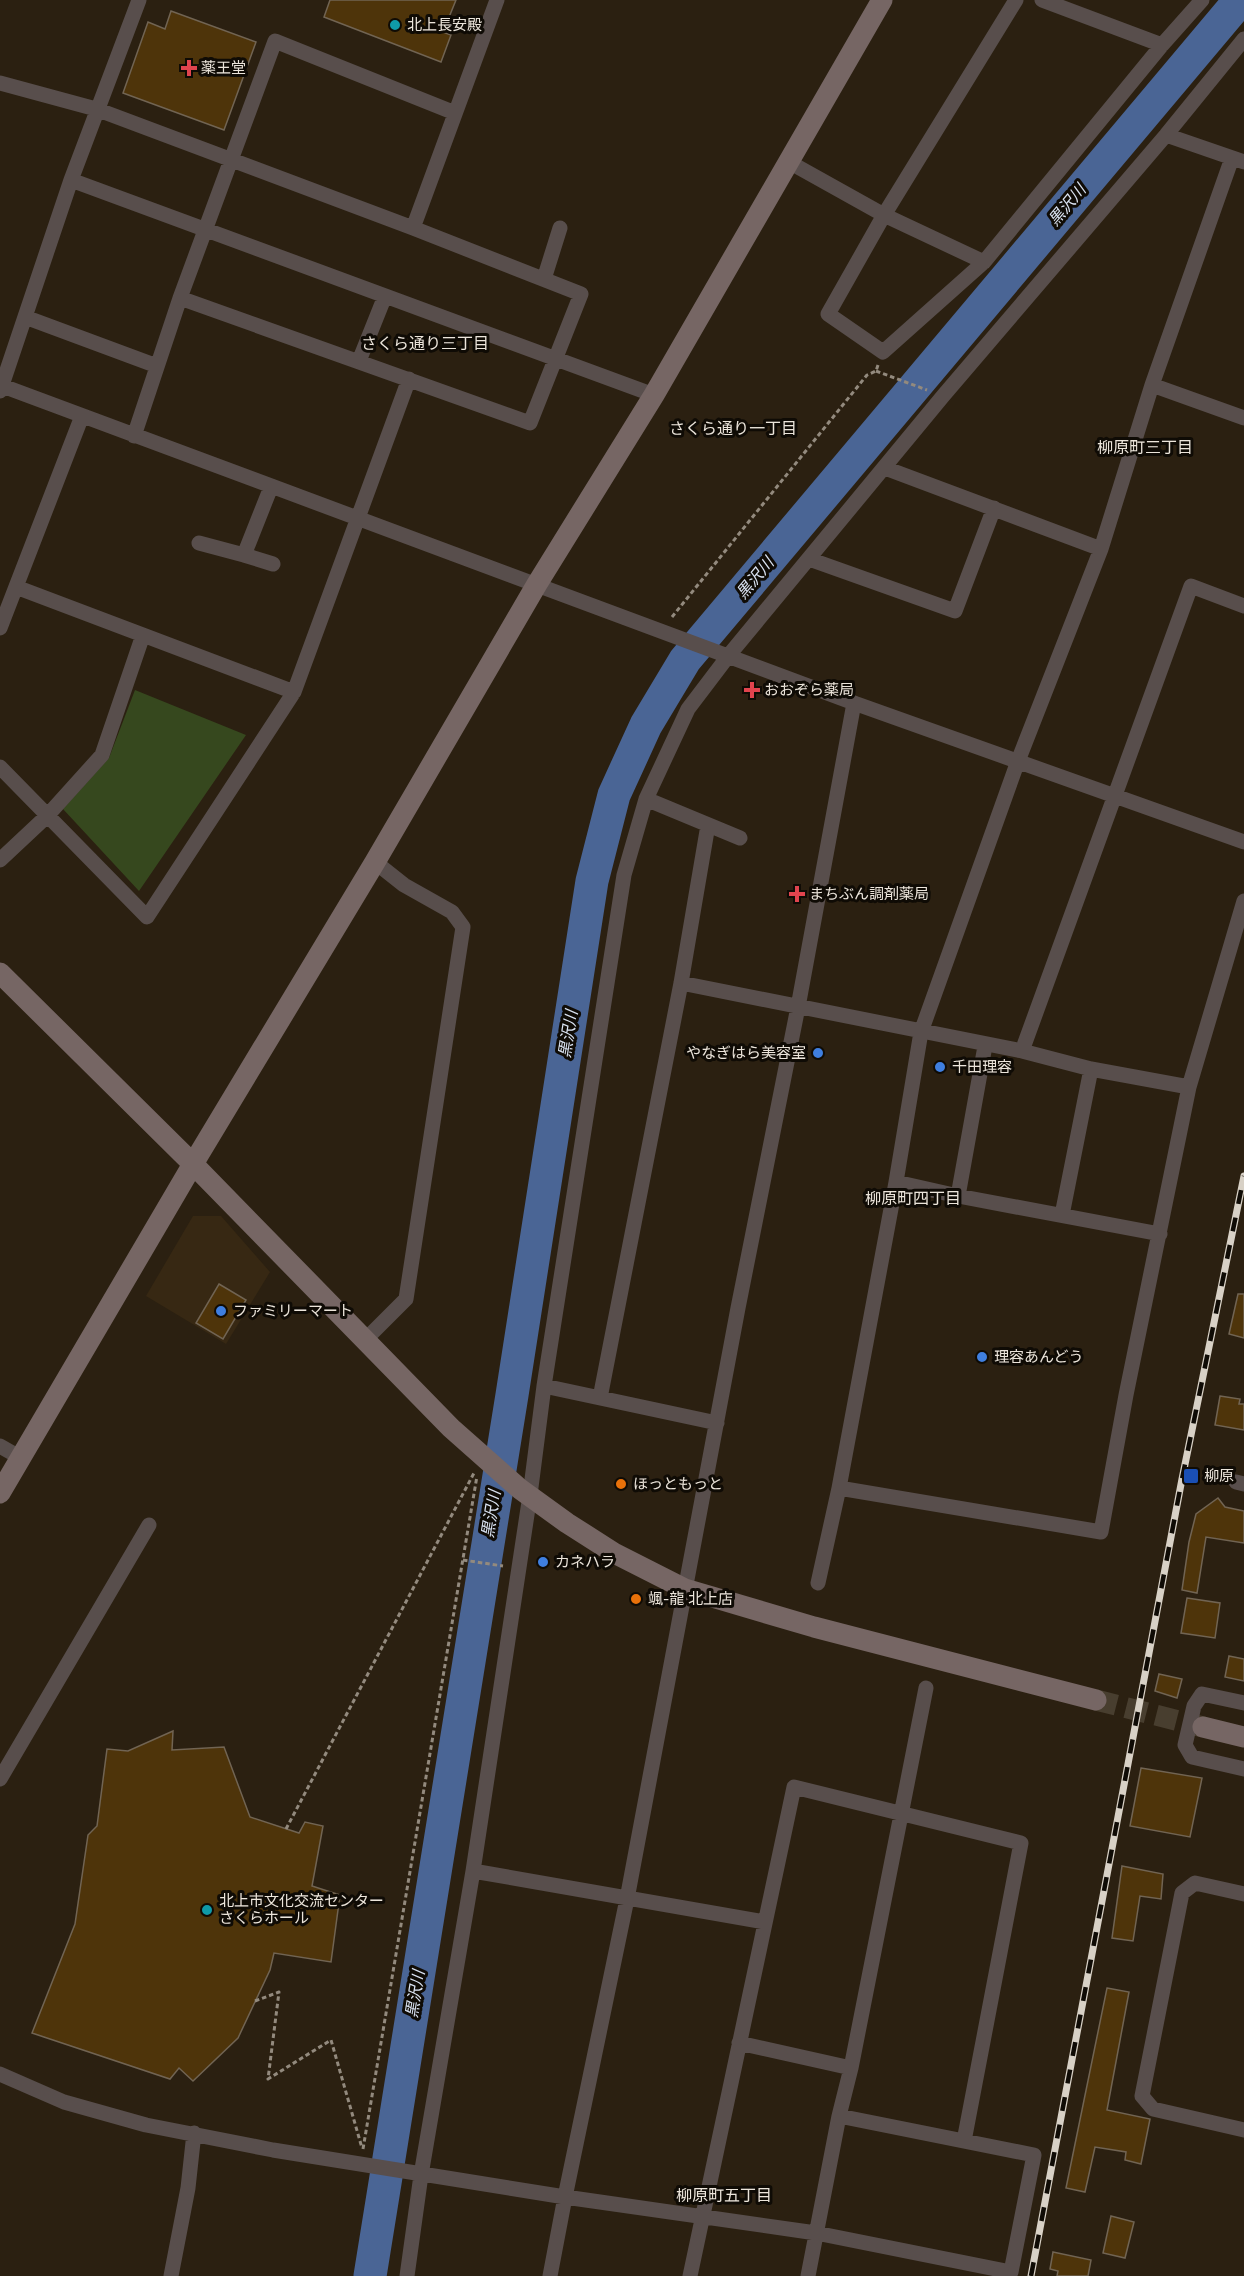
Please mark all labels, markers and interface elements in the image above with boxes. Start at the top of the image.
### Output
place label: 北上長安殿 [407,16,482,34]
marker: 北上長安殿 [388,18,402,32]
place label: 薬王堂 [201,59,246,77]
marker: 薬王堂 [182,61,196,75]
water label: 黒沢川 [1044,179,1091,229]
district label: さくら通り三丁目 [361,334,489,353]
district label: さくら通り一丁目 [669,419,797,438]
district label: 柳原町三丁目 [1097,438,1193,457]
water label: 黒沢川 [732,552,779,602]
place label: おおぞら薬局 [764,681,854,699]
marker: おおぞら薬局 [745,683,759,697]
place label: まちぶん調剤薬局 [809,885,929,903]
marker: まちぶん調剤薬局 [790,887,804,901]
water label: 黒沢川 [555,1007,581,1059]
place label: やなぎはら美容室 [686,1044,806,1062]
marker: やなぎはら美容室 [811,1046,825,1060]
place label: 千田理容 [952,1058,1012,1076]
marker: 千田理容 [933,1060,947,1074]
district label: 柳原町四丁目 [865,1189,961,1208]
place label: ファミリーマート [233,1302,353,1320]
marker: ファミリーマート [214,1304,228,1318]
place label: 理容あんどう [994,1348,1084,1366]
marker: 理容あんどう [975,1350,989,1364]
marker: 柳原 [1182,1467,1200,1485]
place label: 柳原 [1204,1467,1234,1485]
place label: ほっともっと [633,1475,723,1493]
marker: ほっともっと [614,1477,628,1491]
water label: 黒沢川 [478,1487,504,1539]
place label: カネハラ [555,1553,615,1571]
marker: カネハラ [536,1555,550,1569]
place label: 颯-龍 北上店 [648,1590,733,1608]
marker: 颯-龍 北上店 [629,1592,643,1606]
place label: 北上市文化交流センター さくらホール [219,1892,384,1927]
marker: 北上市文化交流センター さくらホール [200,1903,214,1917]
water label: 黒沢川 [402,1967,428,2019]
district label: 柳原町五丁目 [676,2186,772,2205]

